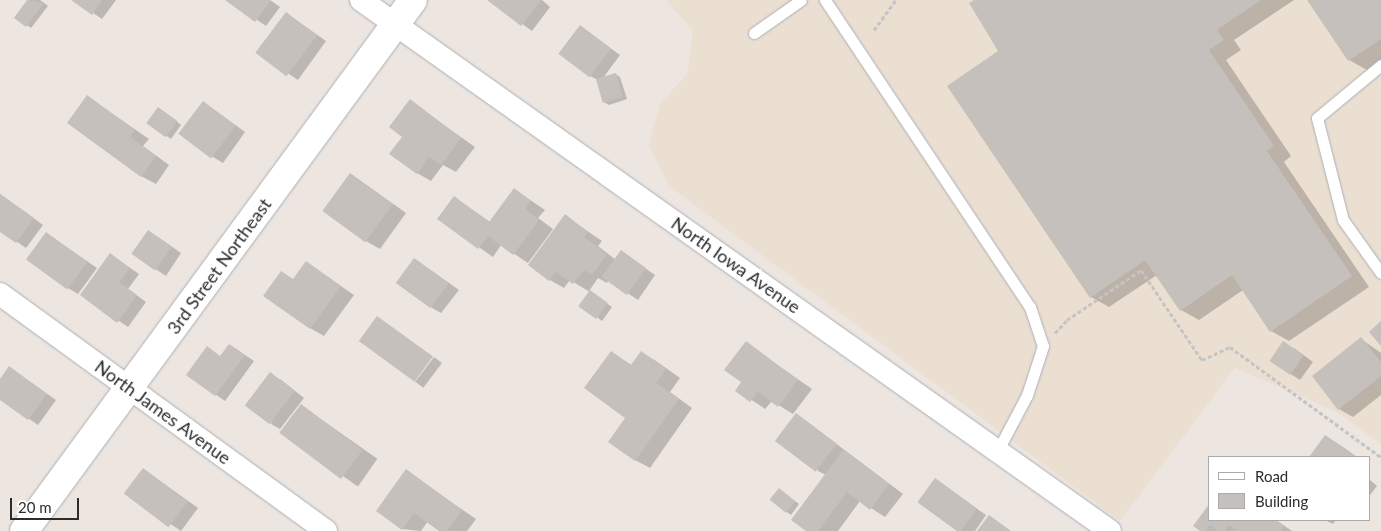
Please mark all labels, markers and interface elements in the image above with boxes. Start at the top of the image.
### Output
street label: 3rd Street Northeast [162,194,276,338]
street label: North Iowa Avenue [667,212,805,318]
street label: North James Avenue [90,355,236,469]
legend [1208,456,1371,521]
text: Road [1255,467,1288,485]
scale bar [12,488,81,520]
text: Building [1255,492,1308,510]
text: 20 m [18,498,52,516]

